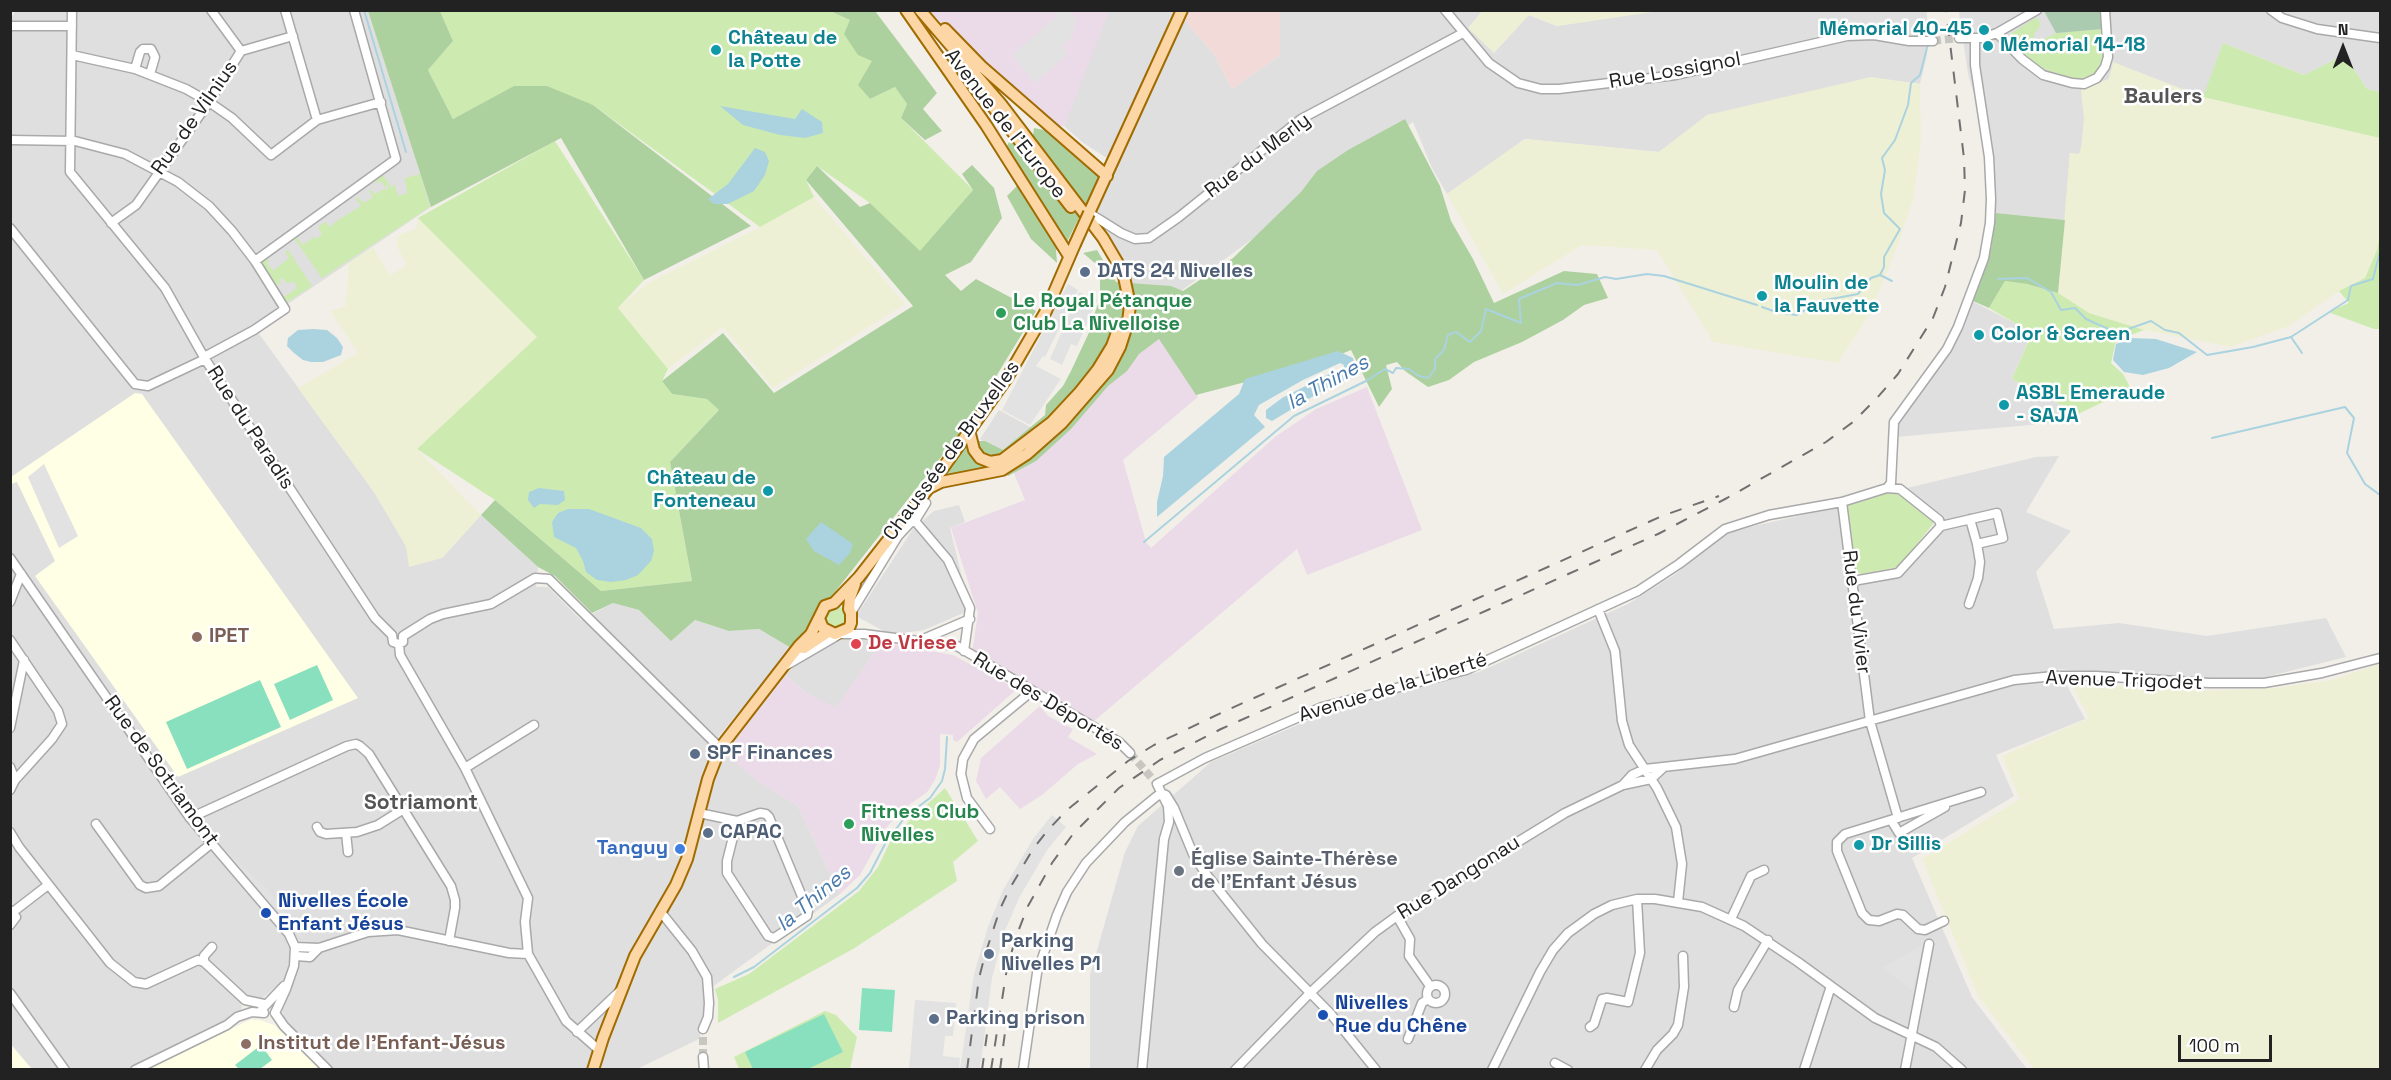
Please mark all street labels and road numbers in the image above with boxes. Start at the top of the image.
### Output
street label: Avenue de l'Europe [939,44,1071,204]
street label: Rue Lossignol [1607,48,1743,94]
street label: Rue de Vilnius [147,56,243,180]
street label: Rue du Merly [1200,109,1316,203]
street label: Chaussée de Bruxelles [879,356,1025,546]
street label: Rue du Paradis [201,362,299,494]
street label: Rue du Vivier [1837,549,1875,675]
street label: Rue des Déportés [968,648,1128,756]
street label: Avenue de la Liberté [1296,648,1490,728]
street label: Avenue Trigodet [2045,666,2203,696]
street label: Rue de Sotriamont [98,691,224,851]
street label: Rue Dangonau [1393,831,1525,925]

